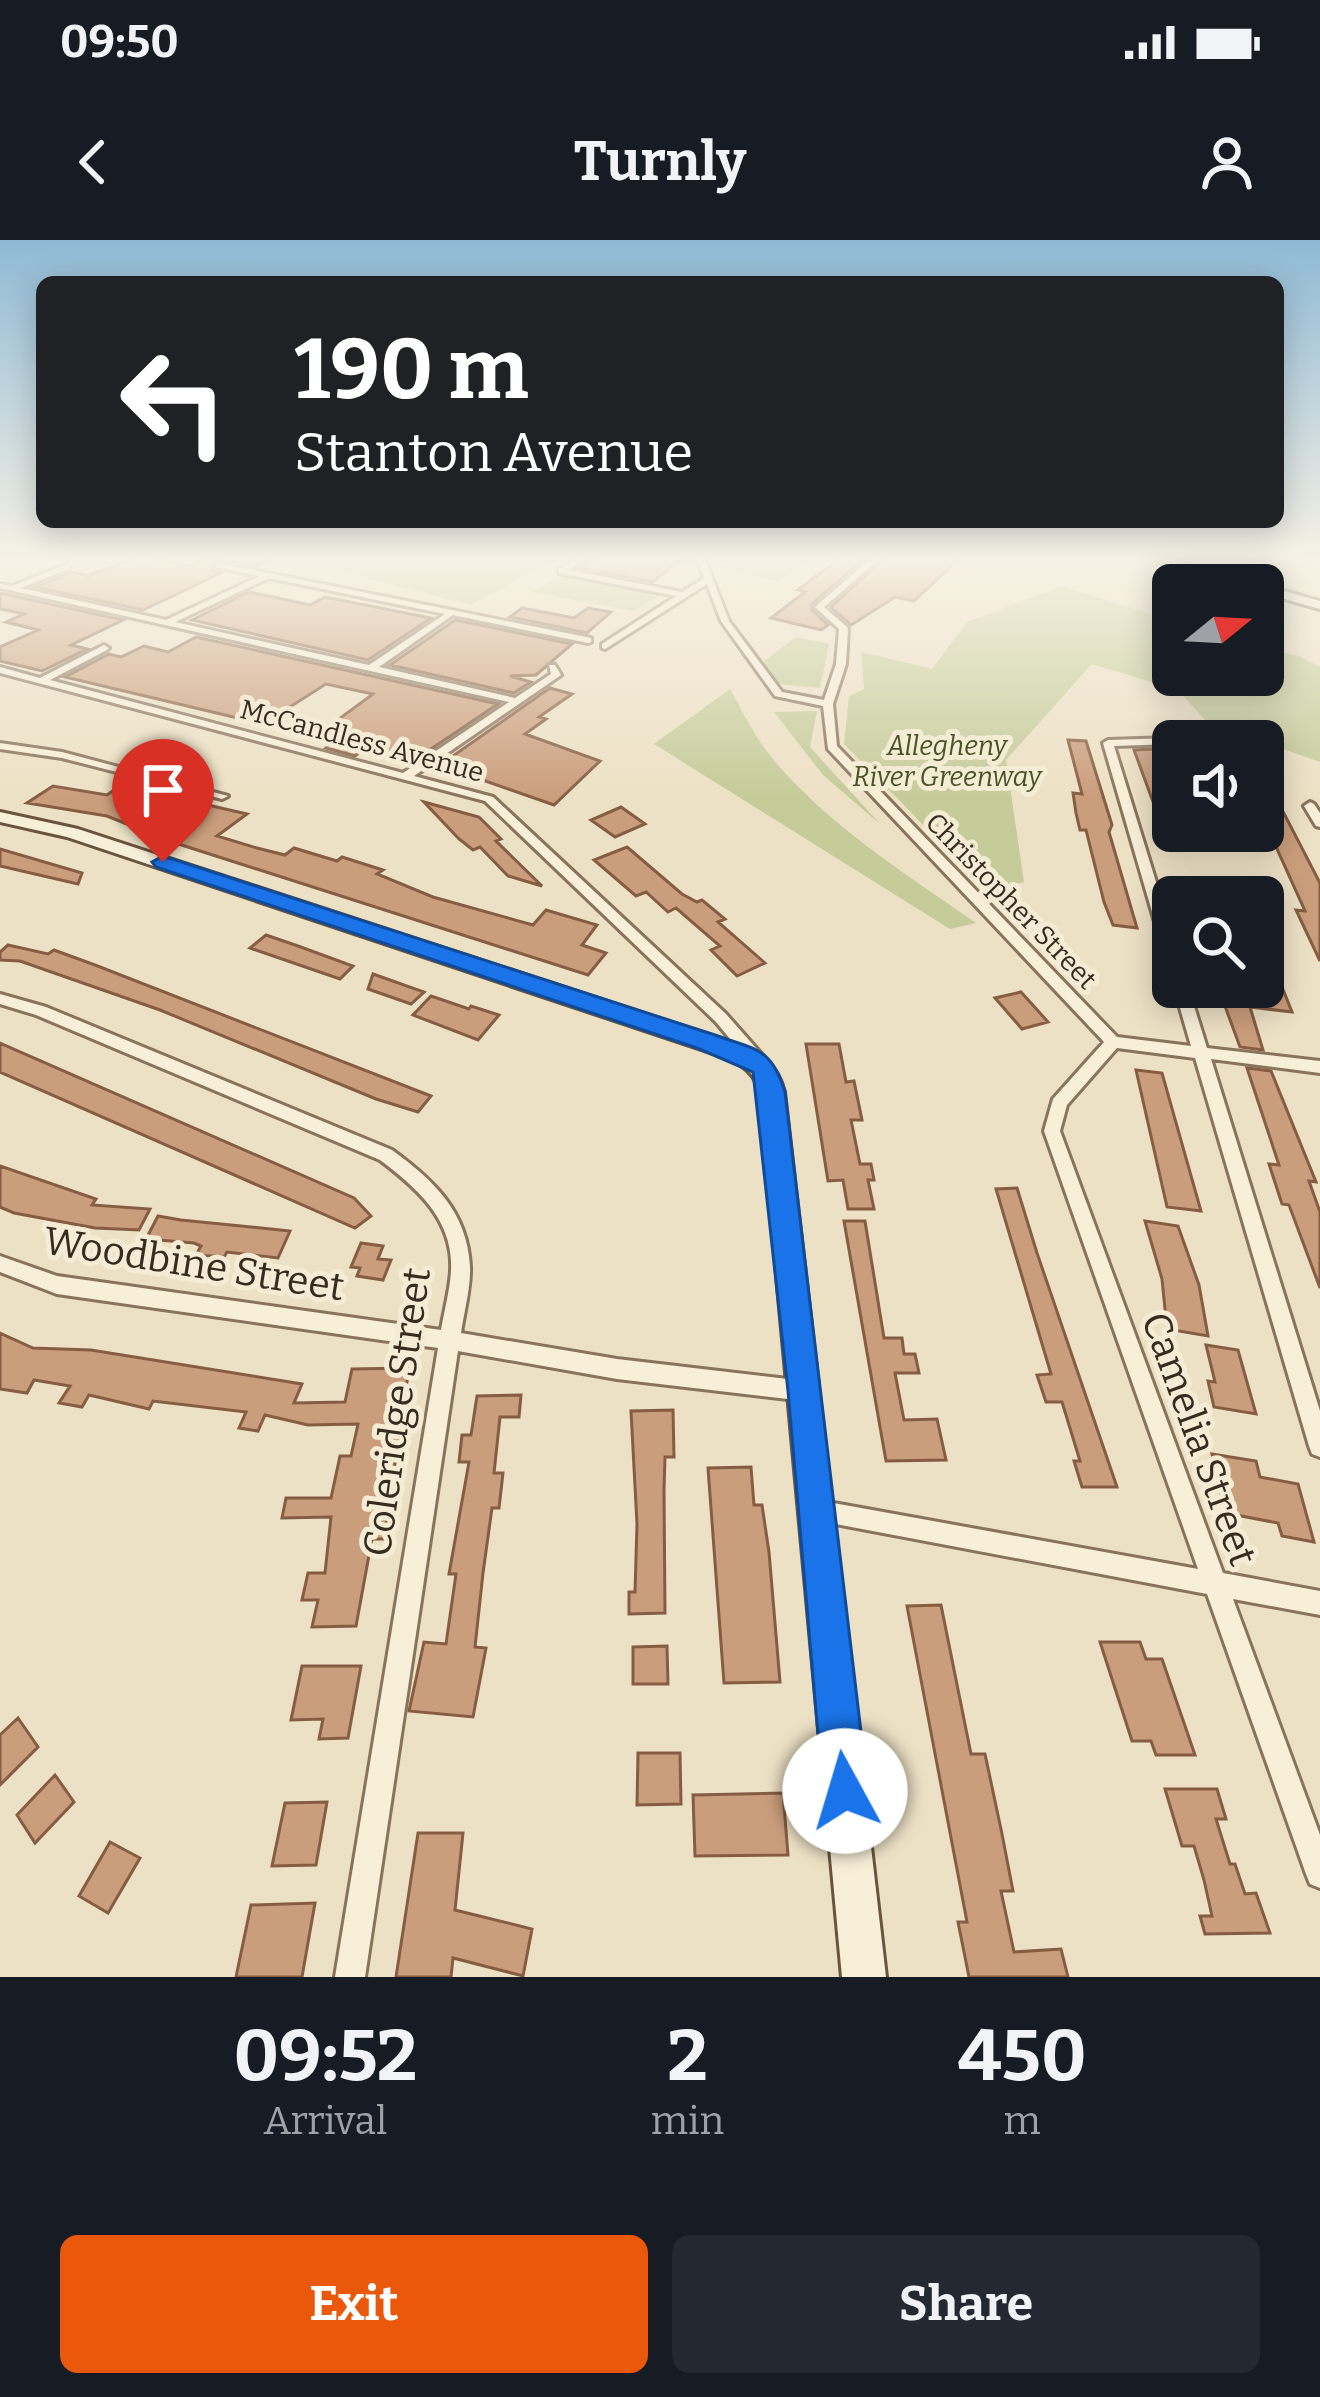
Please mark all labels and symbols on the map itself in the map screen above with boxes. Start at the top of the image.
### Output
north arrow [1152,564,1284,696]
street label: McCandless Avenue [237,693,487,789]
park label: Allegheny River Greenway [853,730,1043,793]
pin [112,739,214,862]
street label: Christopher Street [919,806,1103,996]
street label: Woodbine Street [41,1218,347,1310]
street label: Coleridge Street [354,1265,440,1559]
street label: Camelia Street [1132,1306,1266,1572]
position arrow [782,1728,908,1854]

